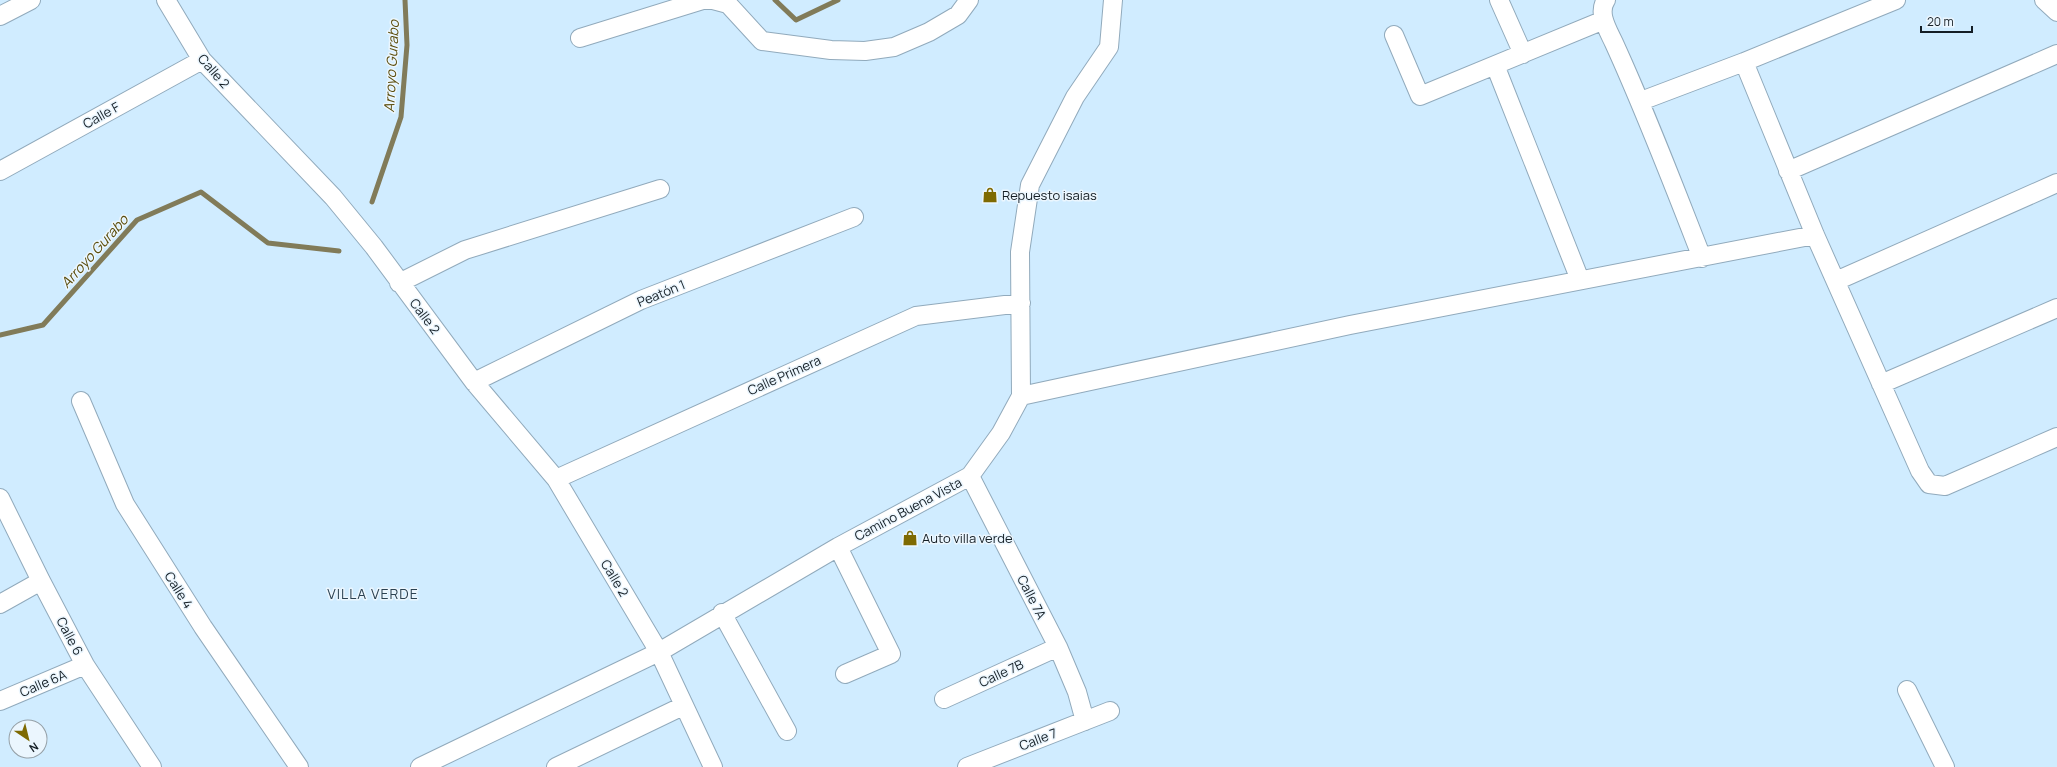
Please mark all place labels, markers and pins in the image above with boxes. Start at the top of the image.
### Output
shop icon: Repuesto isaias [981,186,999,204]
place label: Repuesto isaias [1002,186,1097,204]
shop icon: Auto villa verde [901,529,919,547]
place label: Auto villa verde [922,529,1013,547]

